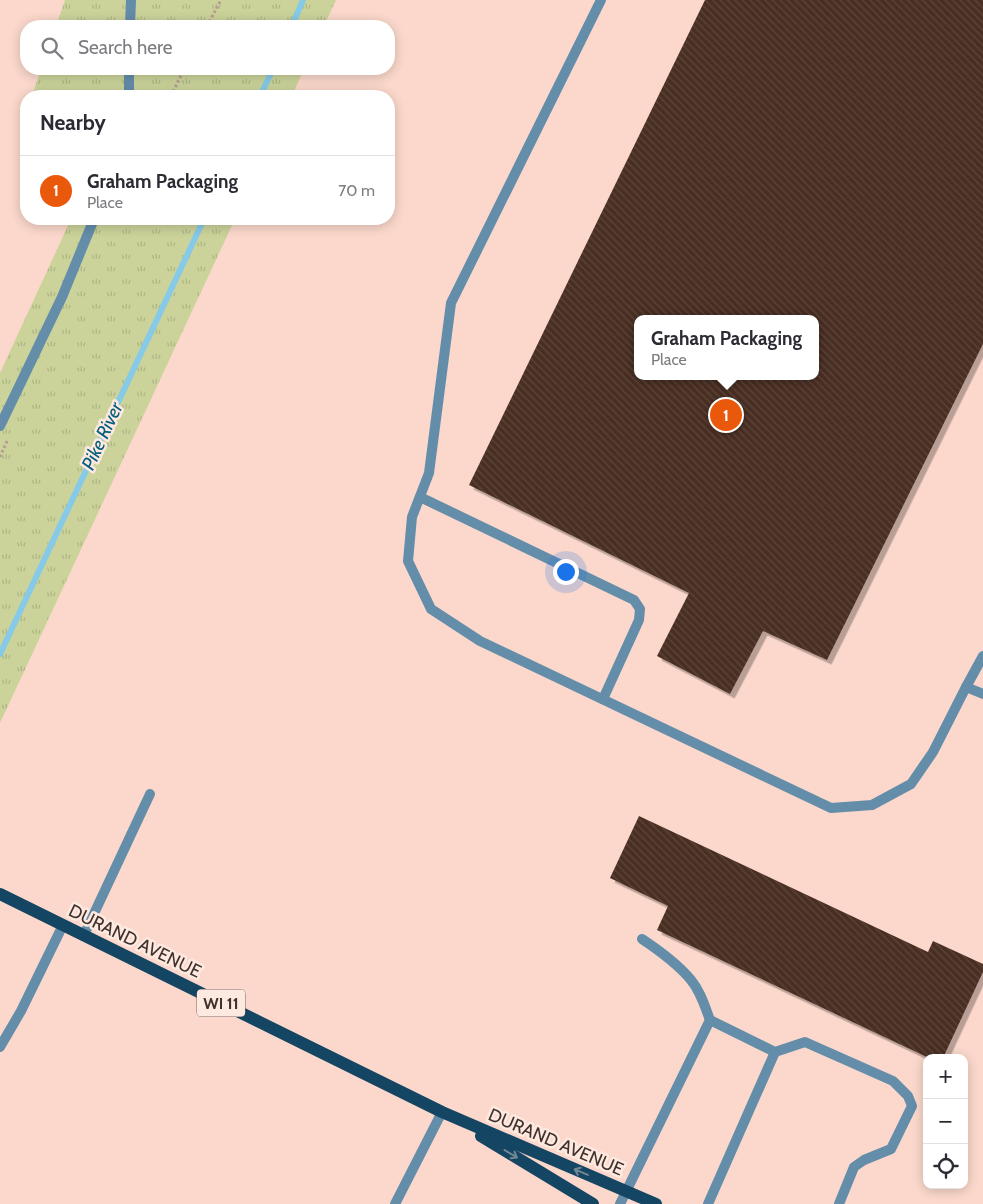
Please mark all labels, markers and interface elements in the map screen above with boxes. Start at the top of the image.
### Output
search box [20,20,395,75]
icon: search [38,34,66,62]
text: Search here [78,36,172,59]
text: Nearby [40,110,106,135]
text: Graham Packaging [87,170,238,193]
text: 1 [53,181,59,200]
text: 70 m [338,181,375,200]
text: Place [87,193,123,212]
popup [634,315,819,380]
text: Graham Packaging [651,327,802,350]
text: Place [651,350,687,369]
pin: 1 [710,396,742,434]
water label: Pike River [76,397,128,474]
your location [553,559,579,585]
street label: DURAND AVENUE [65,899,205,983]
road number: WI 11 [197,990,245,1016]
map controls [923,1054,968,1189]
button: + [923,1054,968,1099]
button: − [923,1099,968,1144]
street label: DURAND AVENUE [485,1104,627,1180]
button: locate [923,1144,968,1189]
one-way arrow [504,1150,518,1160]
one-way arrow [574,1167,589,1176]

